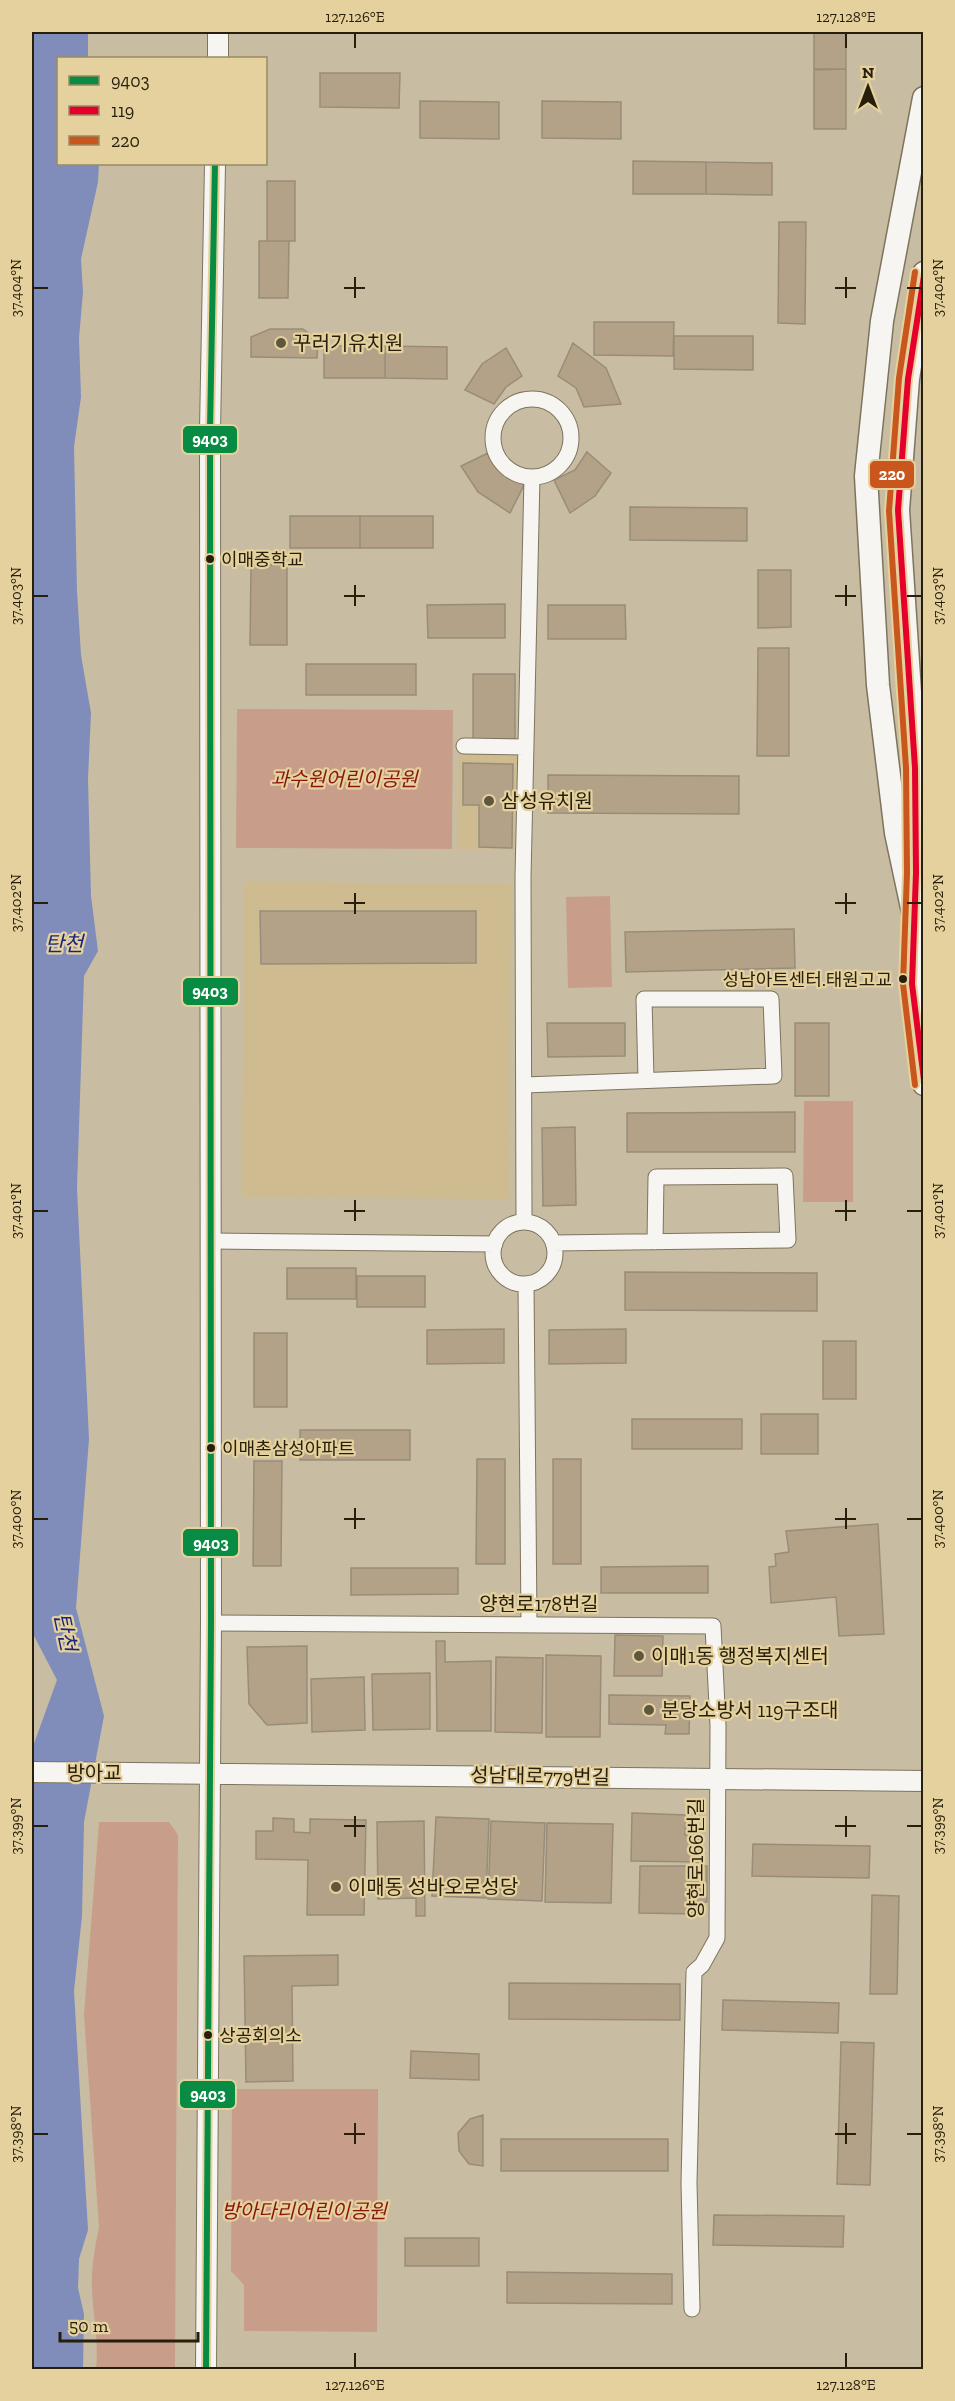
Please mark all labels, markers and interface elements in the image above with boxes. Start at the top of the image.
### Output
text: 127.126°E [325,8,385,26]
text: 127.128°E [816,8,876,26]
legend [57,57,267,165]
north arrow [838,57,898,117]
text: N [862,63,874,82]
text: 9403 [111,70,150,92]
text: 119 [111,100,134,122]
text: 220 [111,130,140,152]
text: 37.404°N [7,259,25,317]
text: 37.404°N [929,259,947,317]
place label: 꾸러기유치원 [293,331,403,355]
marker: 꾸러기유치원 [274,336,288,350]
line badge: 9403 [182,425,238,454]
text: 9403 [192,430,228,449]
line badge: 220 [869,460,915,489]
text: 220 [879,465,905,484]
place label: 이매중학교 [221,549,304,571]
marker: 이매중학교 [204,553,216,565]
text: 37.403°N [7,567,25,625]
text: 37.403°N [929,567,947,625]
park label: 과수원어린이공원 [270,767,419,791]
place label: 삼성유치원 [501,789,593,813]
marker: 삼성유치원 [482,794,496,808]
text: 37.402°N [7,874,25,932]
text: 37.402°N [929,874,947,932]
water label: 탄천 [45,931,86,956]
place label: 성남아트센터.태원고교 [723,969,892,991]
marker: 성남아트센터.태원고교 [897,973,909,985]
line badge: 9403 [182,977,239,1006]
text: 9403 [192,982,228,1001]
text: 37.401°N [7,1183,25,1239]
text: 37.401°N [929,1183,947,1239]
place label: 이매촌삼성아파트 [222,1438,354,1460]
marker: 이매촌삼성아파트 [205,1442,217,1454]
text: 37.400°N [7,1489,25,1549]
text: 37.400°N [929,1489,947,1549]
line badge: 9403 [182,1528,239,1557]
text: 9403 [193,1534,229,1553]
street label: 양현로178번길 [479,1592,599,1616]
water label: 탄천 [49,1610,82,1656]
place label: 이매1동 행정복지센터 [651,1644,829,1668]
marker: 이매1동 행정복지센터 [632,1649,646,1663]
place label: 분당소방서 119구조대 [661,1698,839,1722]
marker: 분당소방서 119구조대 [642,1703,656,1717]
street label: 방아교 [66,1761,122,1785]
street label: 성남대로779번길 [470,1763,610,1789]
text: 37.399°N [7,1797,25,1855]
text: 37.399°N [929,1797,947,1855]
street label: 양현로166번길 [684,1798,708,1918]
place label: 이매동 성바오로성당 [348,1875,518,1899]
marker: 이매동 성바오로성당 [329,1880,343,1894]
place label: 상공회의소 [219,2025,302,2047]
marker: 상공회의소 [202,2029,214,2041]
line badge: 9403 [179,2080,236,2109]
text: 9403 [190,2085,226,2104]
text: 37.398°N [7,2105,25,2163]
text: 37.398°N [929,2105,947,2163]
park label: 방아다리어린이공원 [221,2199,388,2223]
scale bar [60,2305,198,2343]
text: 50 m [69,2315,109,2337]
text: 127.126°E [325,2376,385,2394]
text: 127.128°E [816,2376,876,2394]

